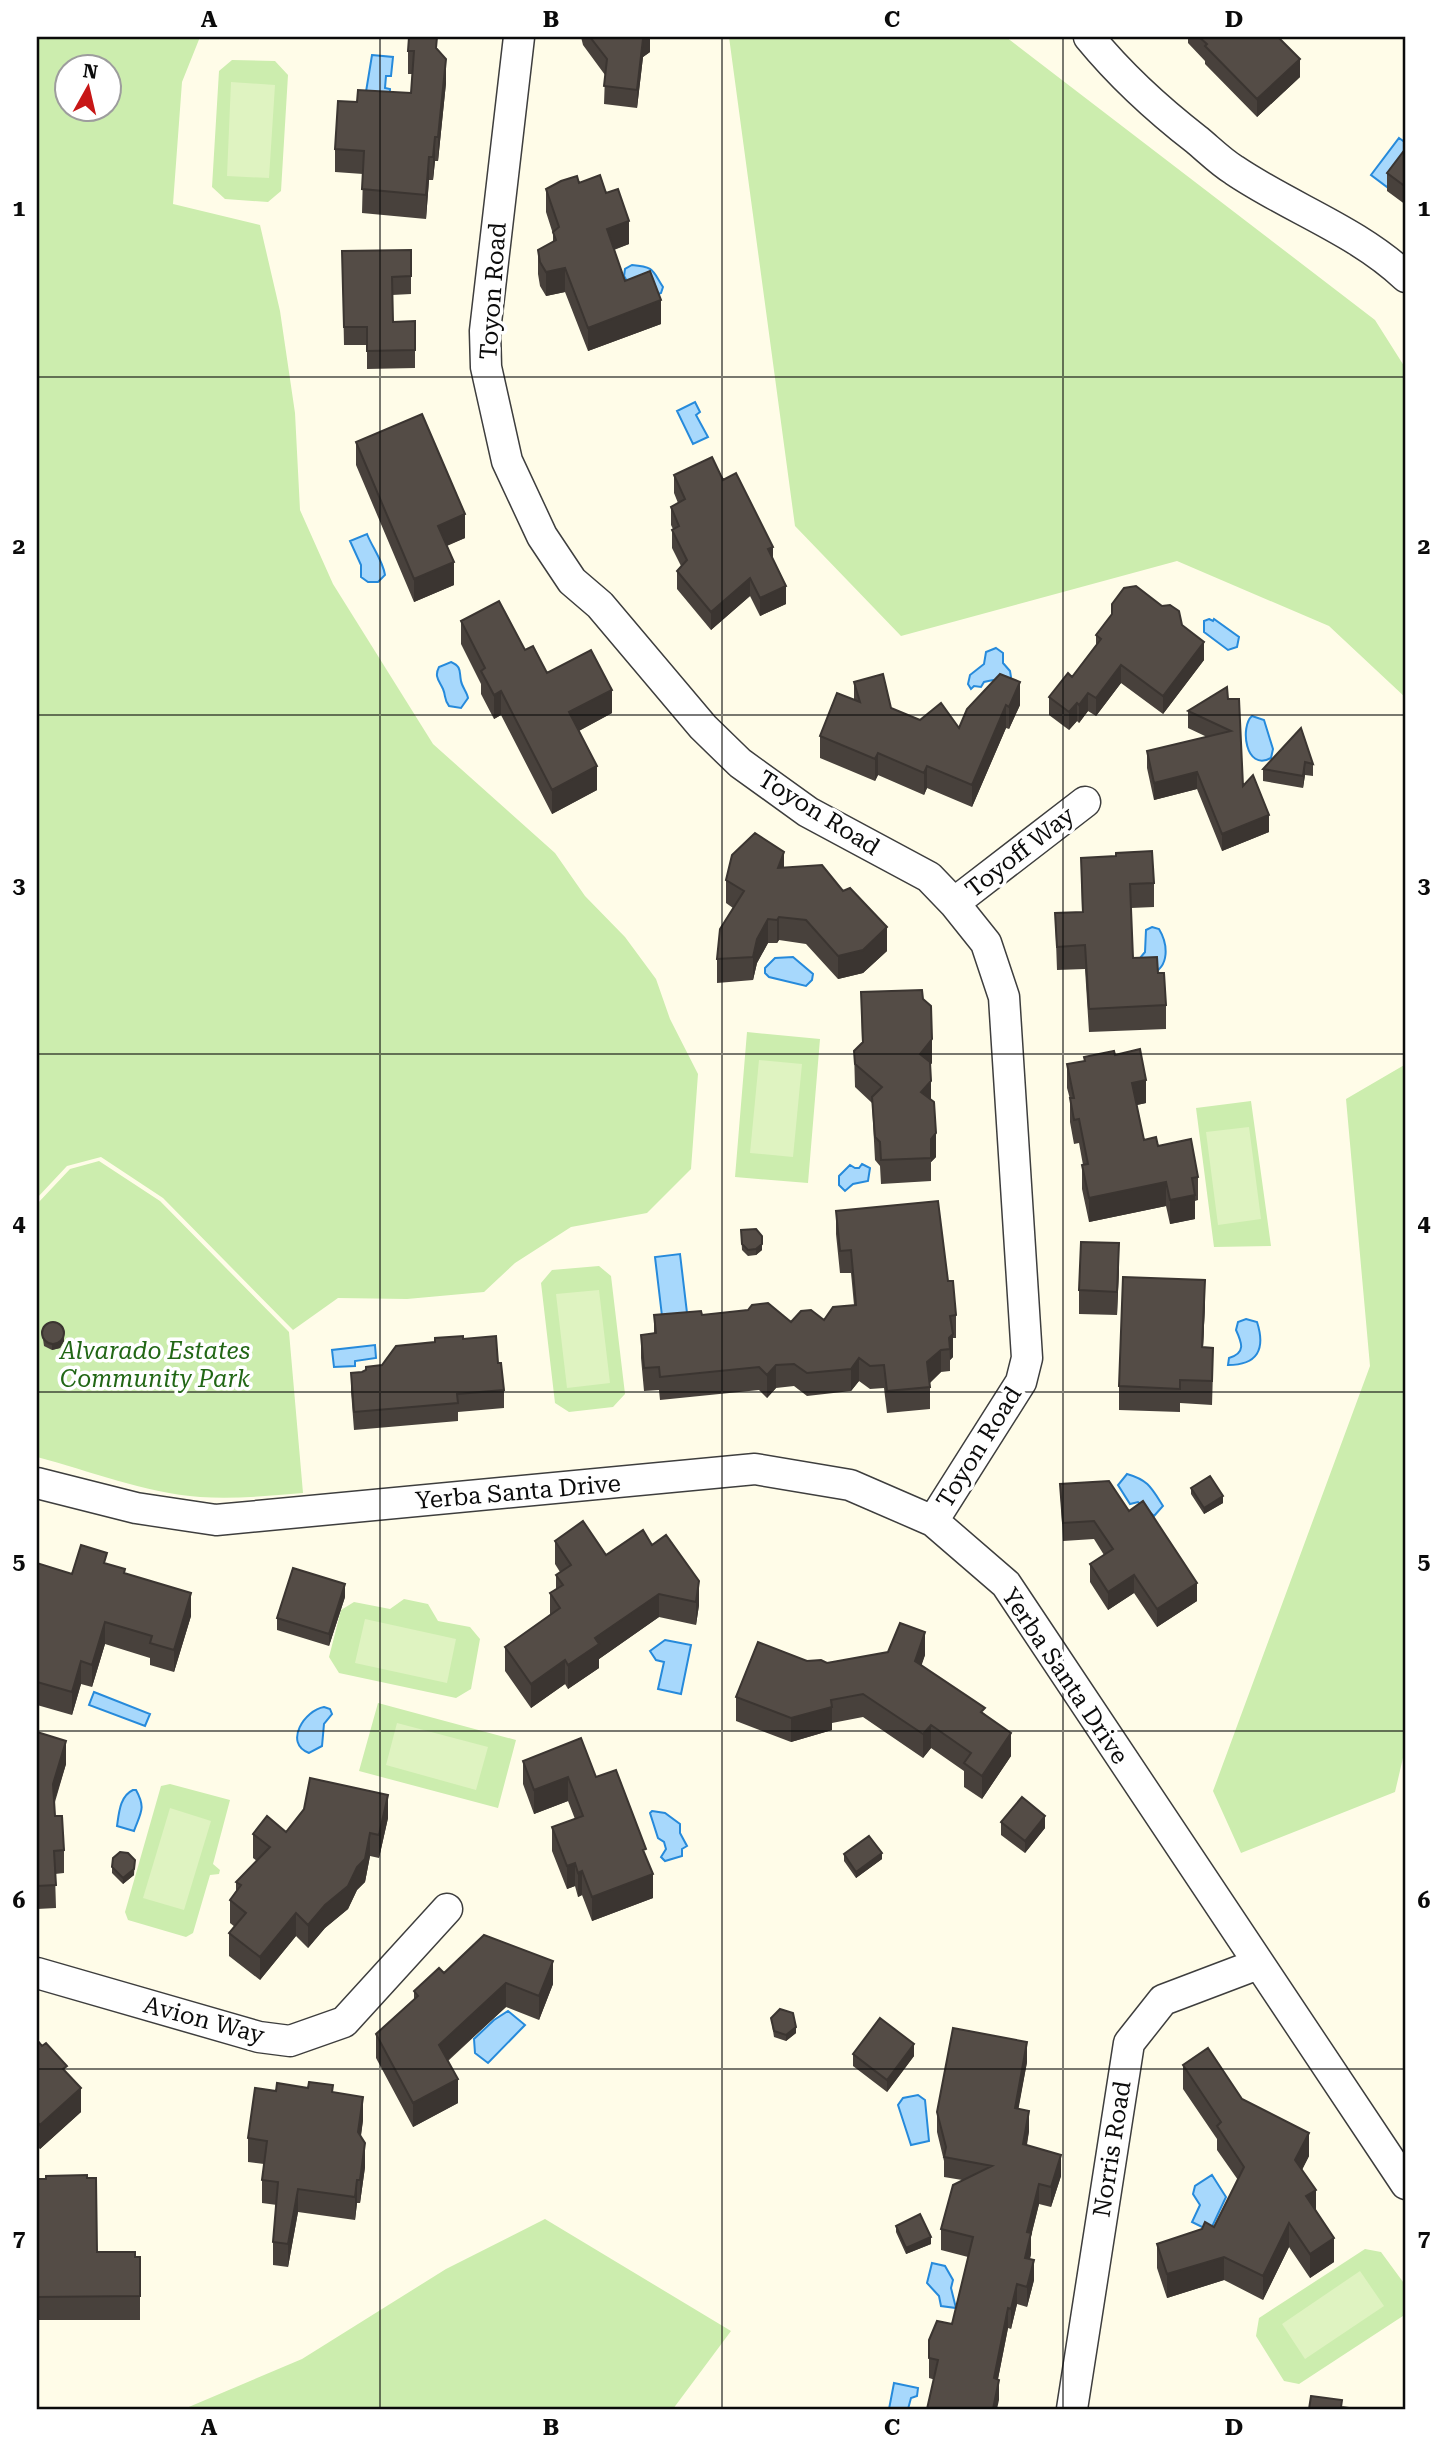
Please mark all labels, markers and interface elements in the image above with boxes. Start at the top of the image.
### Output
text: A [201,6,218,33]
text: B [543,6,559,33]
text: C [884,6,900,33]
text: D [1225,6,1243,33]
north arrow [52,52,122,122]
text: N [81,59,100,84]
text: 1 [13,195,26,222]
text: 1 [1418,195,1431,222]
street label: Toyon Road [474,221,512,361]
text: 2 [13,533,25,560]
text: 2 [1418,533,1430,560]
street label: Toyon Road [753,765,885,861]
street label: Toyoff Way [960,800,1081,903]
text: 3 [13,872,26,899]
text: 3 [1418,872,1431,899]
text: 4 [13,1210,26,1237]
text: 4 [1418,1210,1431,1237]
park label: Alvarado Estates Community Park [58,1337,250,1393]
street label: Toyon Road [931,1381,1027,1513]
street label: Yerba Santa Drive [414,1469,622,1515]
text: 5 [13,1548,26,1575]
text: 5 [1418,1548,1431,1575]
street label: Yerba Santa Drive [996,1583,1134,1769]
text: 6 [13,1887,26,1914]
text: 6 [1418,1887,1431,1914]
street label: Avion Way [141,1990,268,2050]
street label: Norris Road [1087,2079,1137,2219]
text: 7 [13,2225,26,2252]
text: 7 [1418,2225,1431,2252]
text: A [201,2414,218,2441]
text: B [543,2414,559,2441]
text: C [884,2414,900,2441]
text: D [1225,2414,1243,2441]

